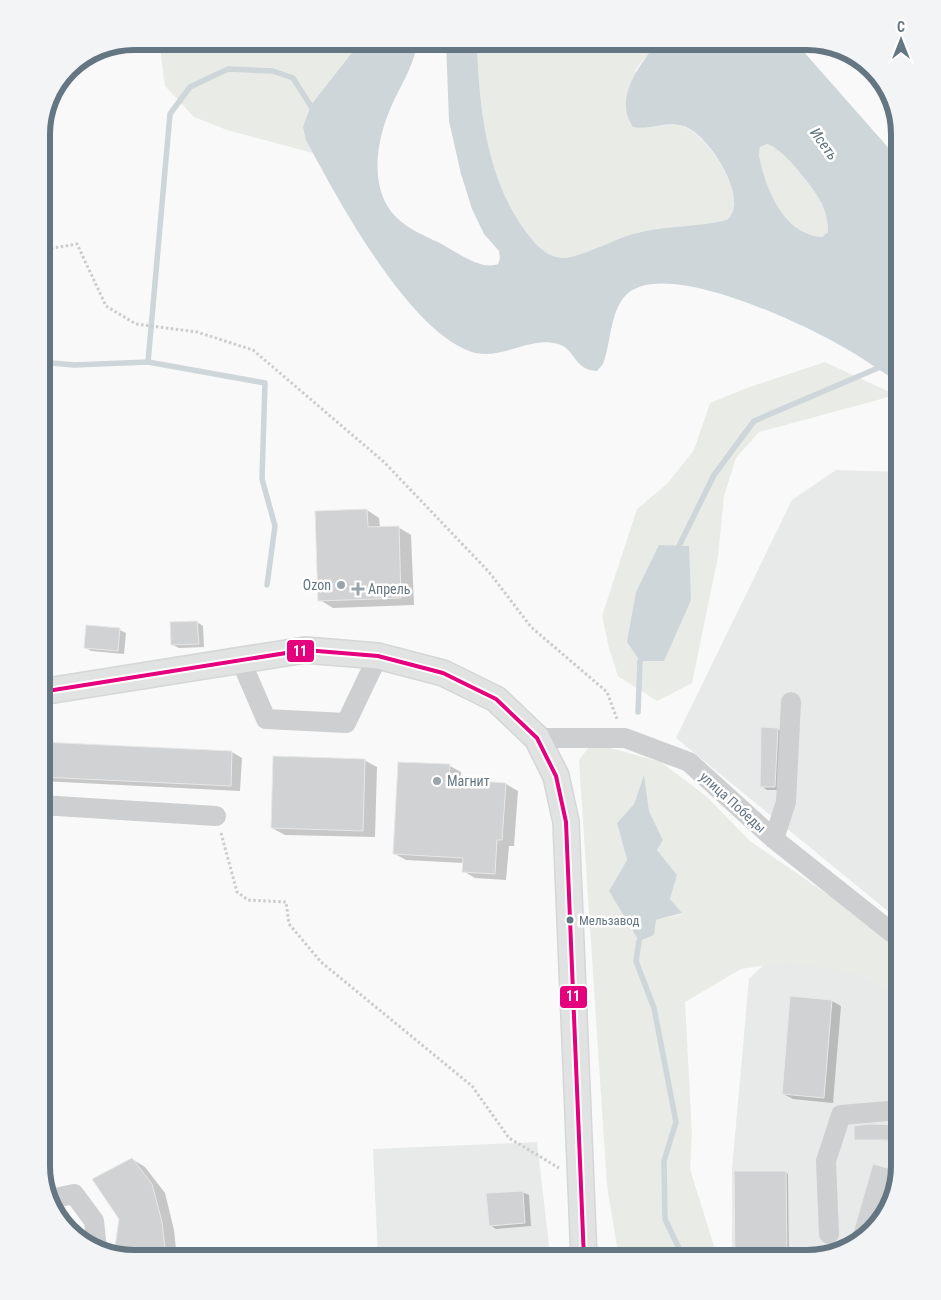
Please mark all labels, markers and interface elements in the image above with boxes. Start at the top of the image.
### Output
north arrow [876,15,926,65]
text: С [897,19,905,35]
water label: Исеть [806,124,842,164]
place label: Ozon [303,577,331,593]
marker: Ozon [335,579,347,591]
place label: Апрель [368,581,411,597]
marker: Апрель [352,583,364,595]
line badge: 11 [286,639,315,663]
text: 11 [293,643,307,659]
street label: улица Победы [697,768,769,836]
place label: Магнит [447,773,490,789]
marker: Магнит [431,775,443,787]
place label: Мельзавод [579,913,639,928]
marker: Мельзавод [565,915,575,925]
line badge: 11 [559,985,588,1009]
text: 11 [566,988,580,1004]

